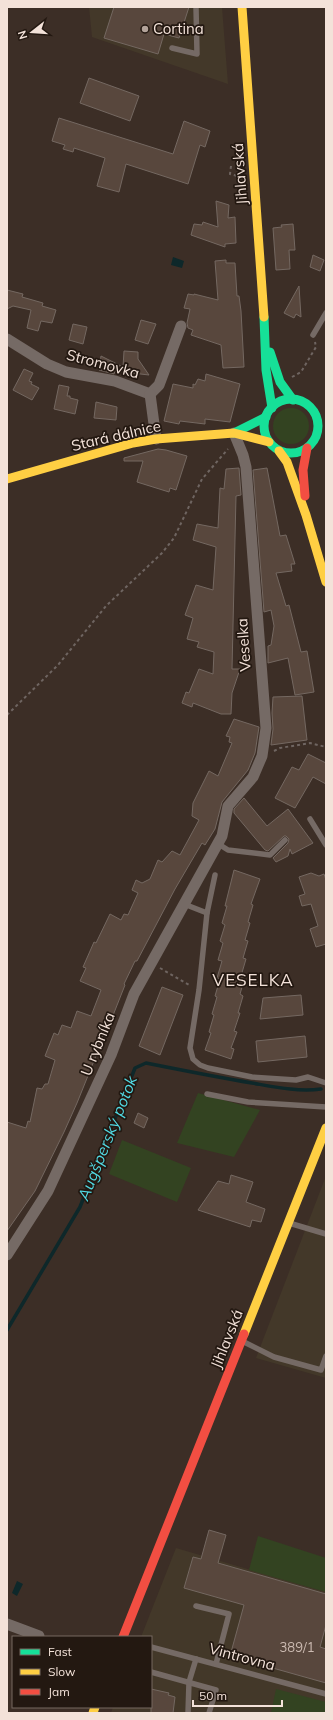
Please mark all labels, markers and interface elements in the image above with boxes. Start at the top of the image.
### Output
north arrow [12,12,52,52]
place label: Cortina [153,19,204,38]
marker: Cortina [140,24,150,34]
text: N [15,29,30,41]
street label: Jihlavská [228,143,251,206]
street label: Stromovka [65,345,142,382]
street label: Stará dálnice [69,416,163,455]
street label: Veselka [232,618,255,672]
district label: VESELKA [212,969,294,990]
street label: U rybníka [76,1009,119,1078]
water label: Augšperský potok [72,1072,141,1204]
street label: Jihlavská [206,1307,247,1371]
legend [12,1636,152,1708]
street label: Vintrovna [207,1639,277,1674]
house number: 389/1 [280,1639,314,1655]
text: Fast [48,1644,72,1659]
text: Slow [48,1664,76,1679]
scale bar [193,1682,282,1708]
text: Jam [48,1684,70,1699]
text: 50 m [199,1688,227,1703]

